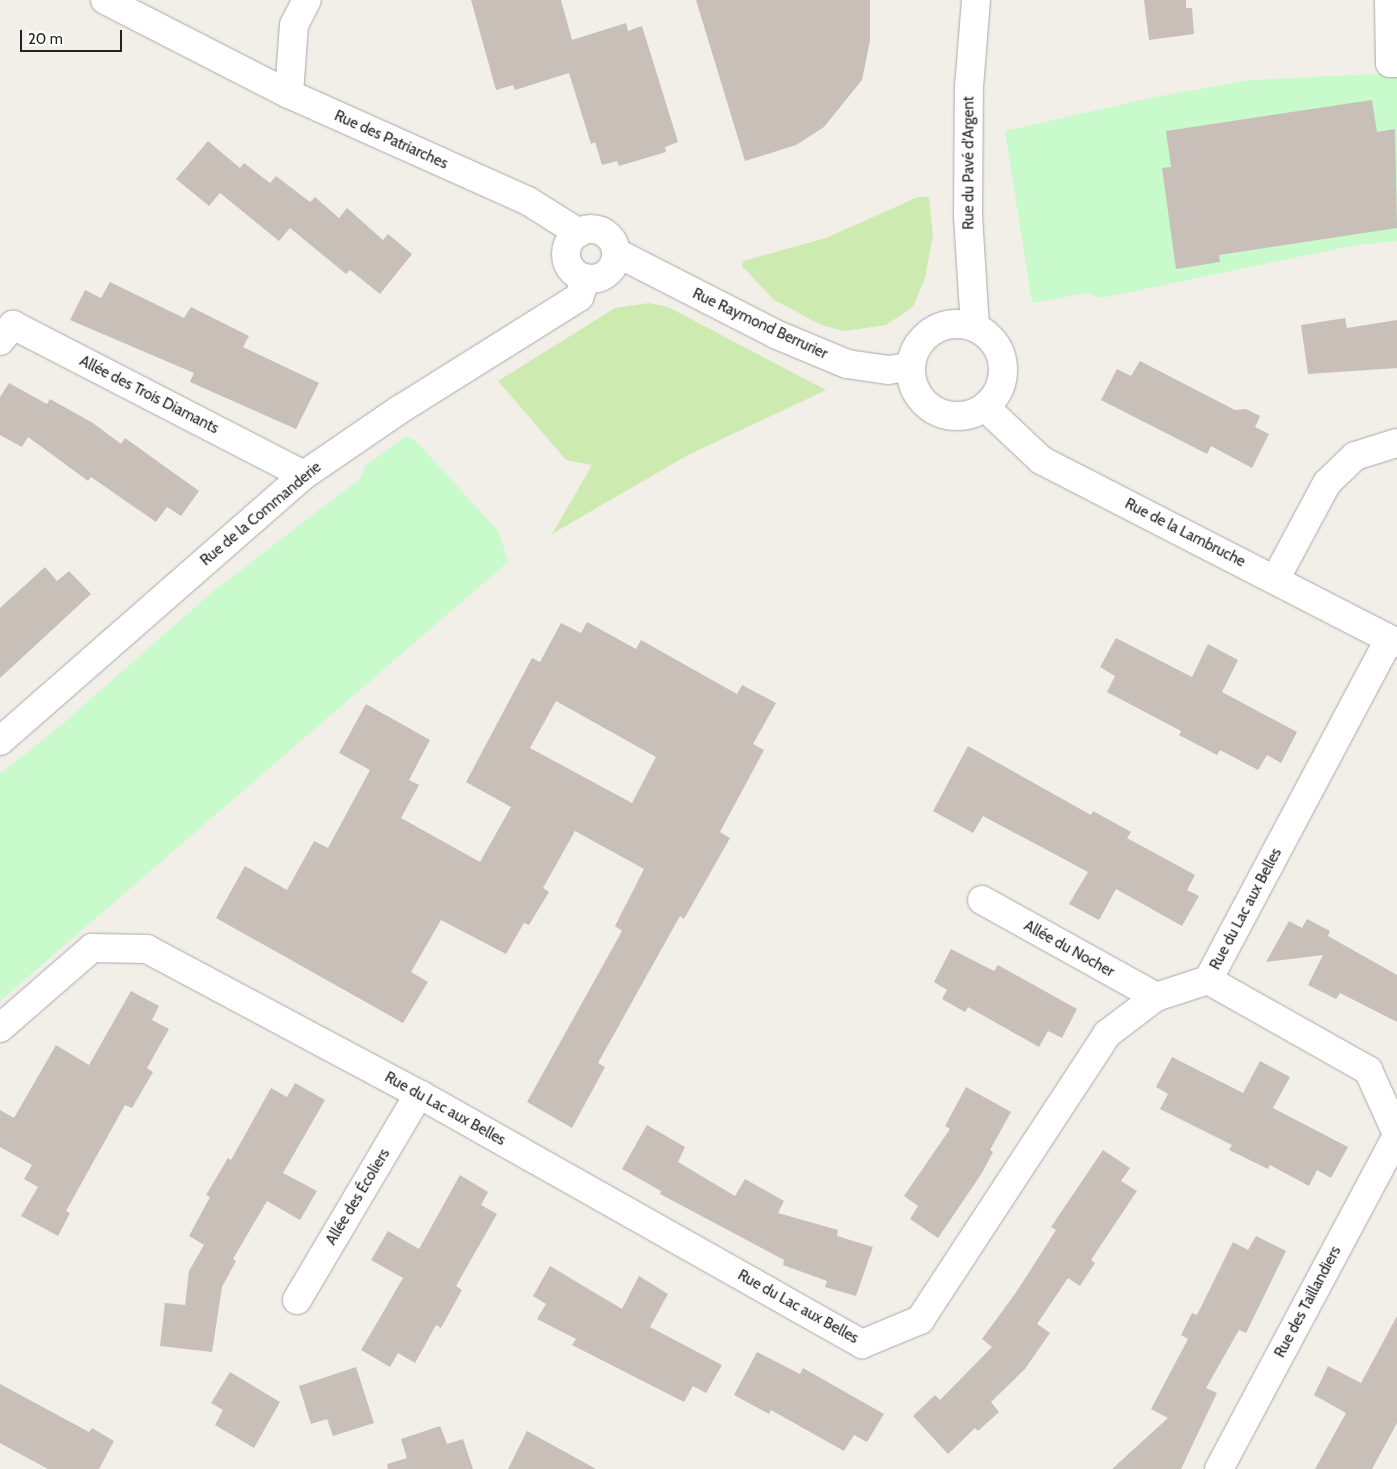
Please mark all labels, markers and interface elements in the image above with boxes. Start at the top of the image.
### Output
scale bar [22,20,125,52]
text: 20 m [28,30,63,48]
street label: Rue du Pavé d'Argent [960,96,978,230]
street label: Rue des Patriarches [331,107,451,173]
street label: Rue Raymond Berrurier [690,285,830,363]
street label: Allée des Trois Diamants [76,352,222,438]
street label: Rue de la Commanderie [197,458,325,570]
street label: Rue de la Lambruche [1122,495,1248,571]
street label: Rue du Lac aux Belles [1206,845,1286,973]
street label: Allée du Nocher [1021,917,1117,981]
street label: Rue du Lac aux Belles [381,1068,509,1150]
street label: Allée des Écoliers [322,1146,394,1248]
street label: Rue des Taillandiers [1271,1243,1345,1361]
street label: Rue du Lac aux Belles [734,1266,862,1348]

